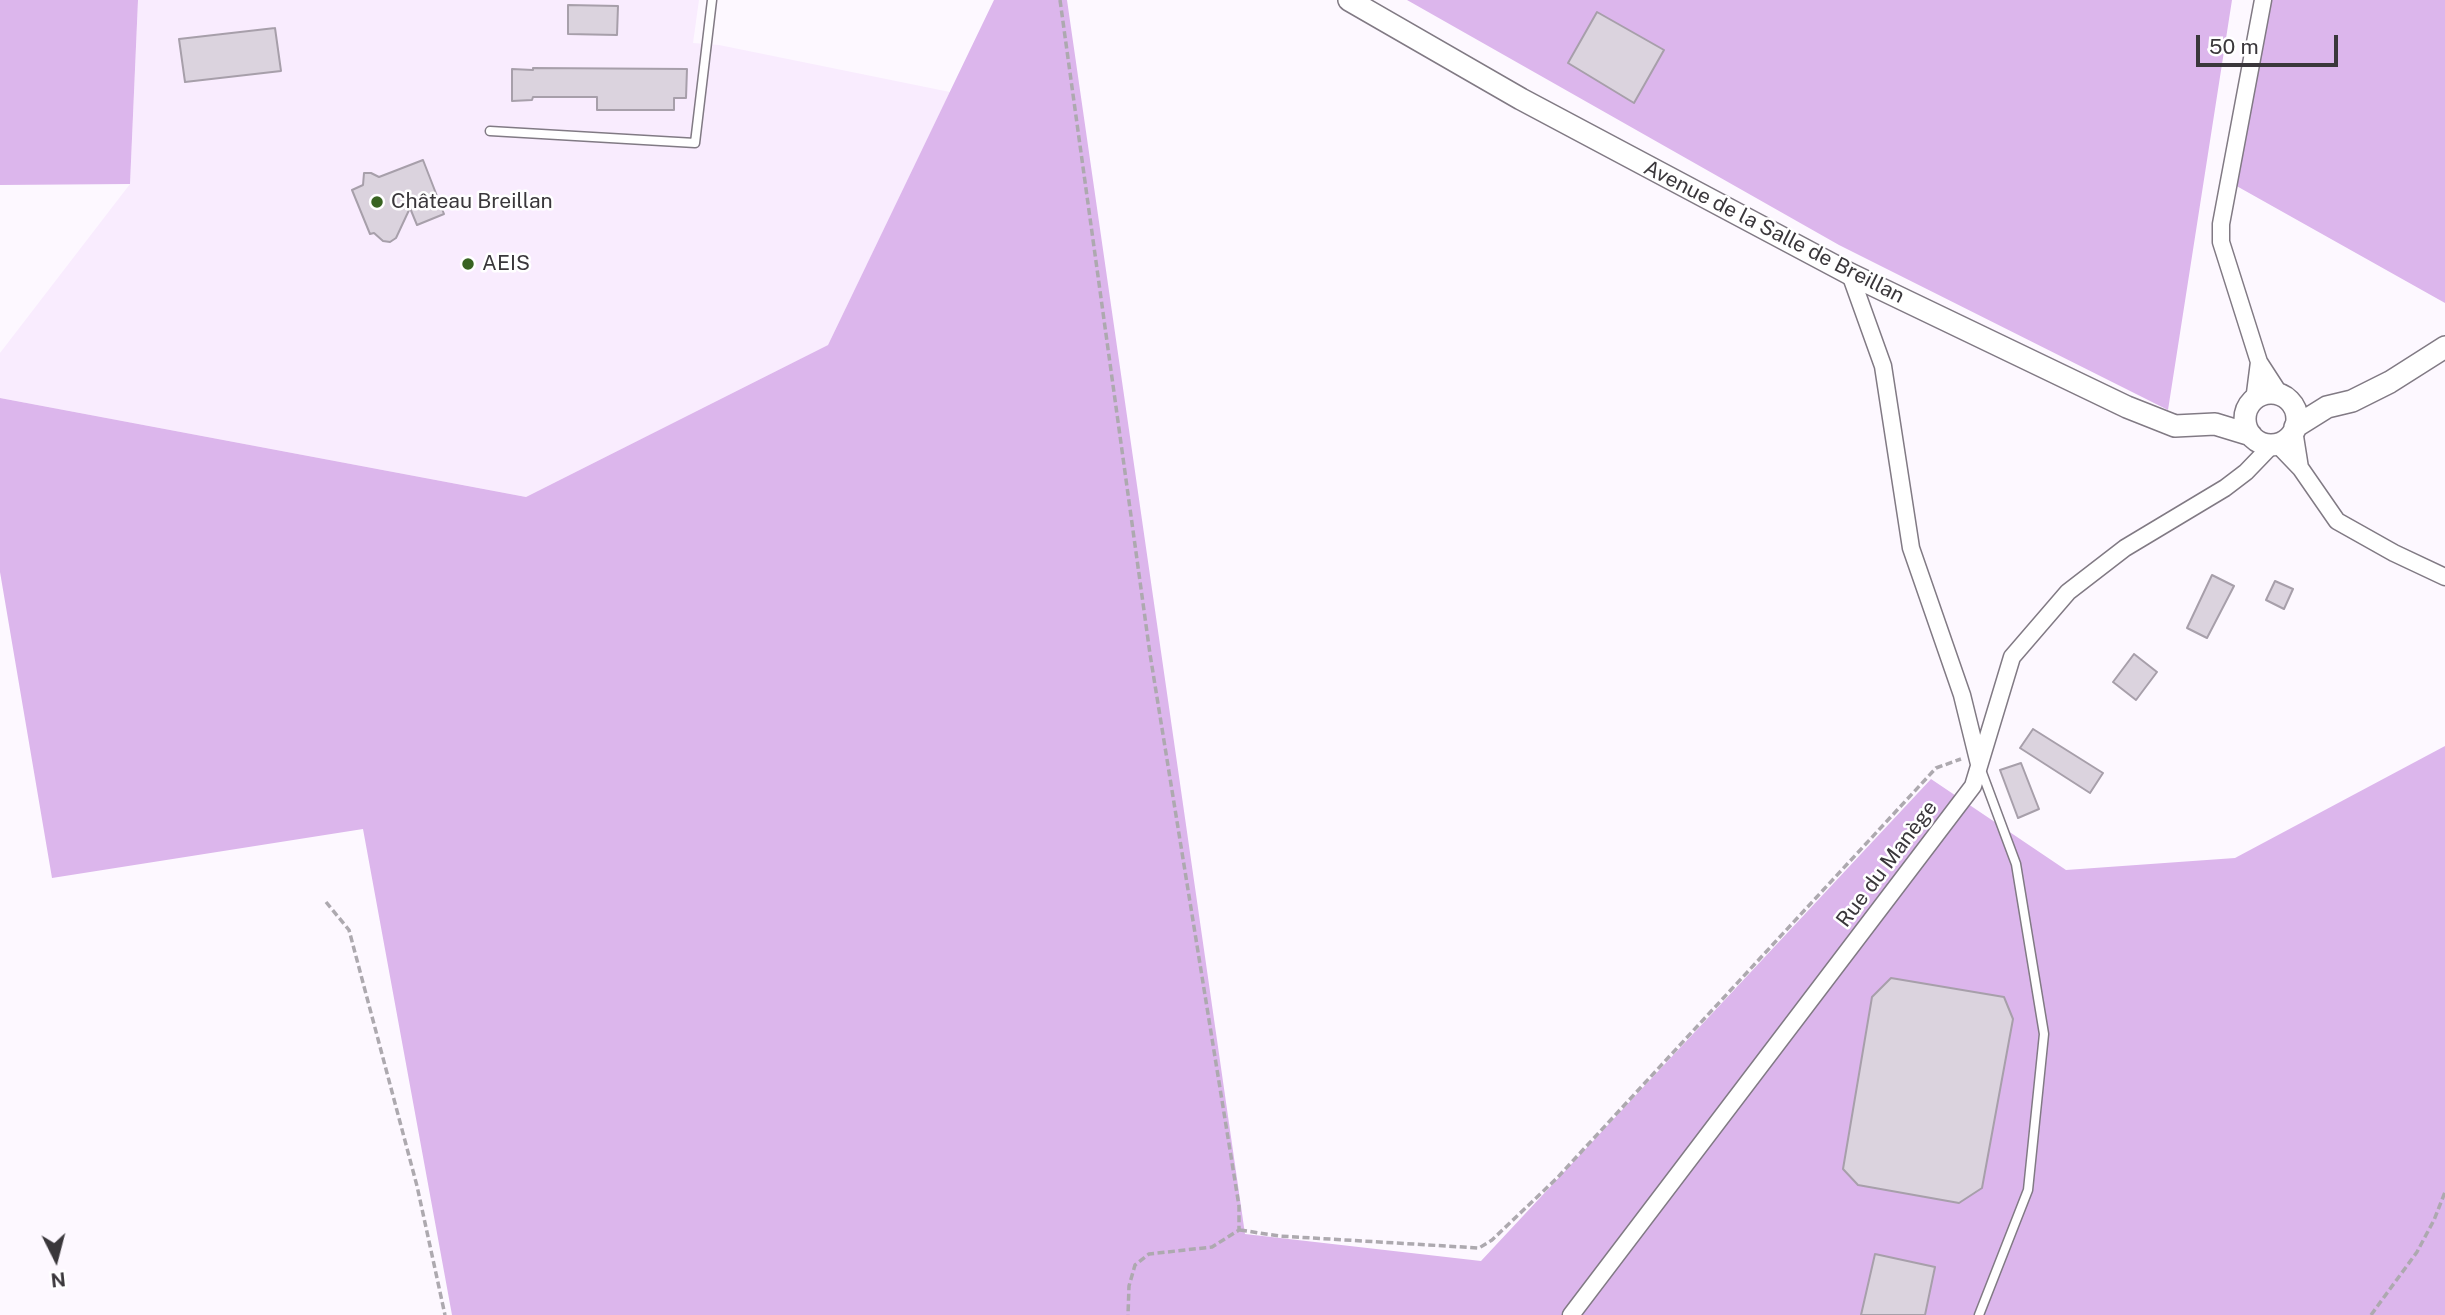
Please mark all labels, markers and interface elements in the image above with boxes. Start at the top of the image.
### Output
scale bar [2200,21,2342,65]
text: 50 m [2209,34,2259,59]
street label: Avenue de la Salle de Breillan [1639,155,1909,309]
place label: Château Breillan [391,189,553,215]
marker: Château Breillan [369,194,385,210]
place label: AEIS [482,251,530,277]
marker: AEIS [460,256,476,272]
street label: Rue du Manège [1831,796,1943,932]
north arrow [21,1224,91,1294]
text: N [50,1268,67,1292]

